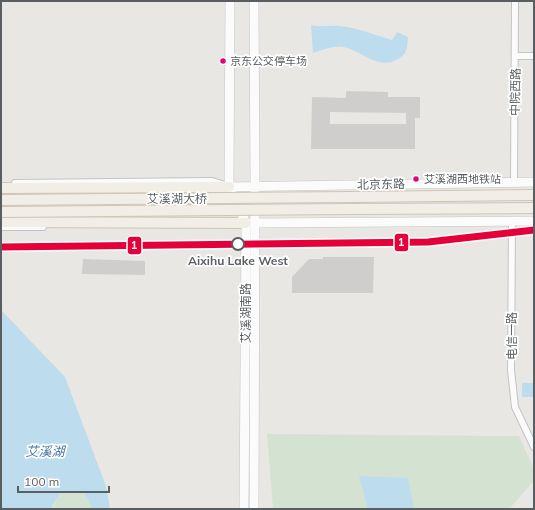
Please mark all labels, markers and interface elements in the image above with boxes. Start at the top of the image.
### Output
place label: 京东公交停车场 [230,54,307,68]
marker: 京东公交停车场 [218,56,228,66]
street label: 中院西路 [507,68,523,116]
place label: 艾溪湖西地铁站 [424,172,501,186]
marker: 艾溪湖西地铁站 [411,174,421,184]
street label: 北京东路 [357,176,405,192]
street label: 艾溪湖大桥 [147,191,207,206]
line badge: 1 [394,233,409,252]
text: 1 [398,235,405,249]
line badge: 1 [127,236,142,255]
marker: Aixihu Lake West [231,237,245,251]
text: 1 [131,238,138,252]
place label: Aixihu Lake West [188,253,288,268]
street label: 艾溪湖南路 [238,283,253,343]
street label: 电信一路 [504,312,519,360]
water label: 艾溪湖 [25,443,66,459]
scale bar [18,468,109,494]
text: 100 m [24,474,59,489]

